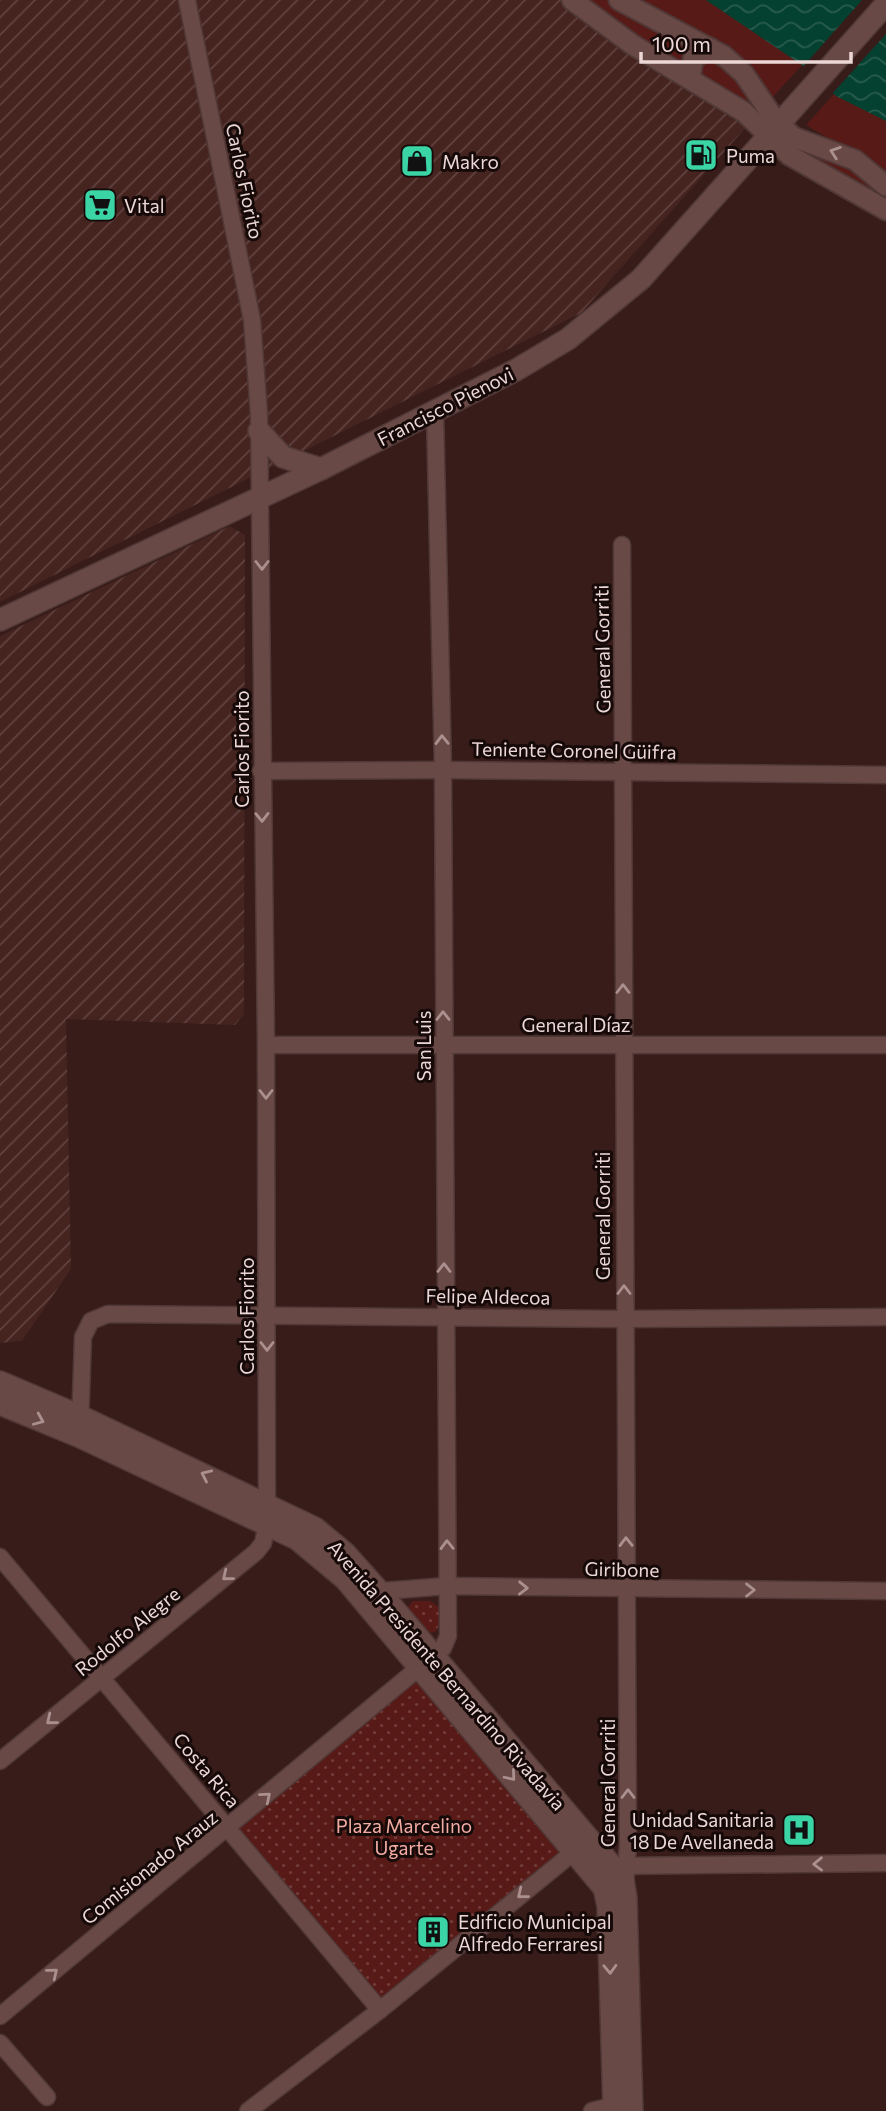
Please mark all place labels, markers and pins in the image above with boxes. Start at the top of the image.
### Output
fuel station icon: Puma [682,136,720,174]
shop icon: Makro [398,142,436,180]
place label: Puma [726,144,775,167]
place label: Makro [442,150,499,173]
supermarket icon: Vital [81,186,119,224]
place label: Vital [124,194,164,217]
place label: Unidad Sanitaria 18 De Avellaneda [630,1808,774,1853]
hospital icon: Unidad Sanitaria 18 De Avellaneda [780,1811,818,1849]
place label: Edificio Municipal Alfredo Ferraresi [458,1910,612,1955]
building icon: Edificio Municipal Alfredo Ferraresi [414,1913,452,1951]

